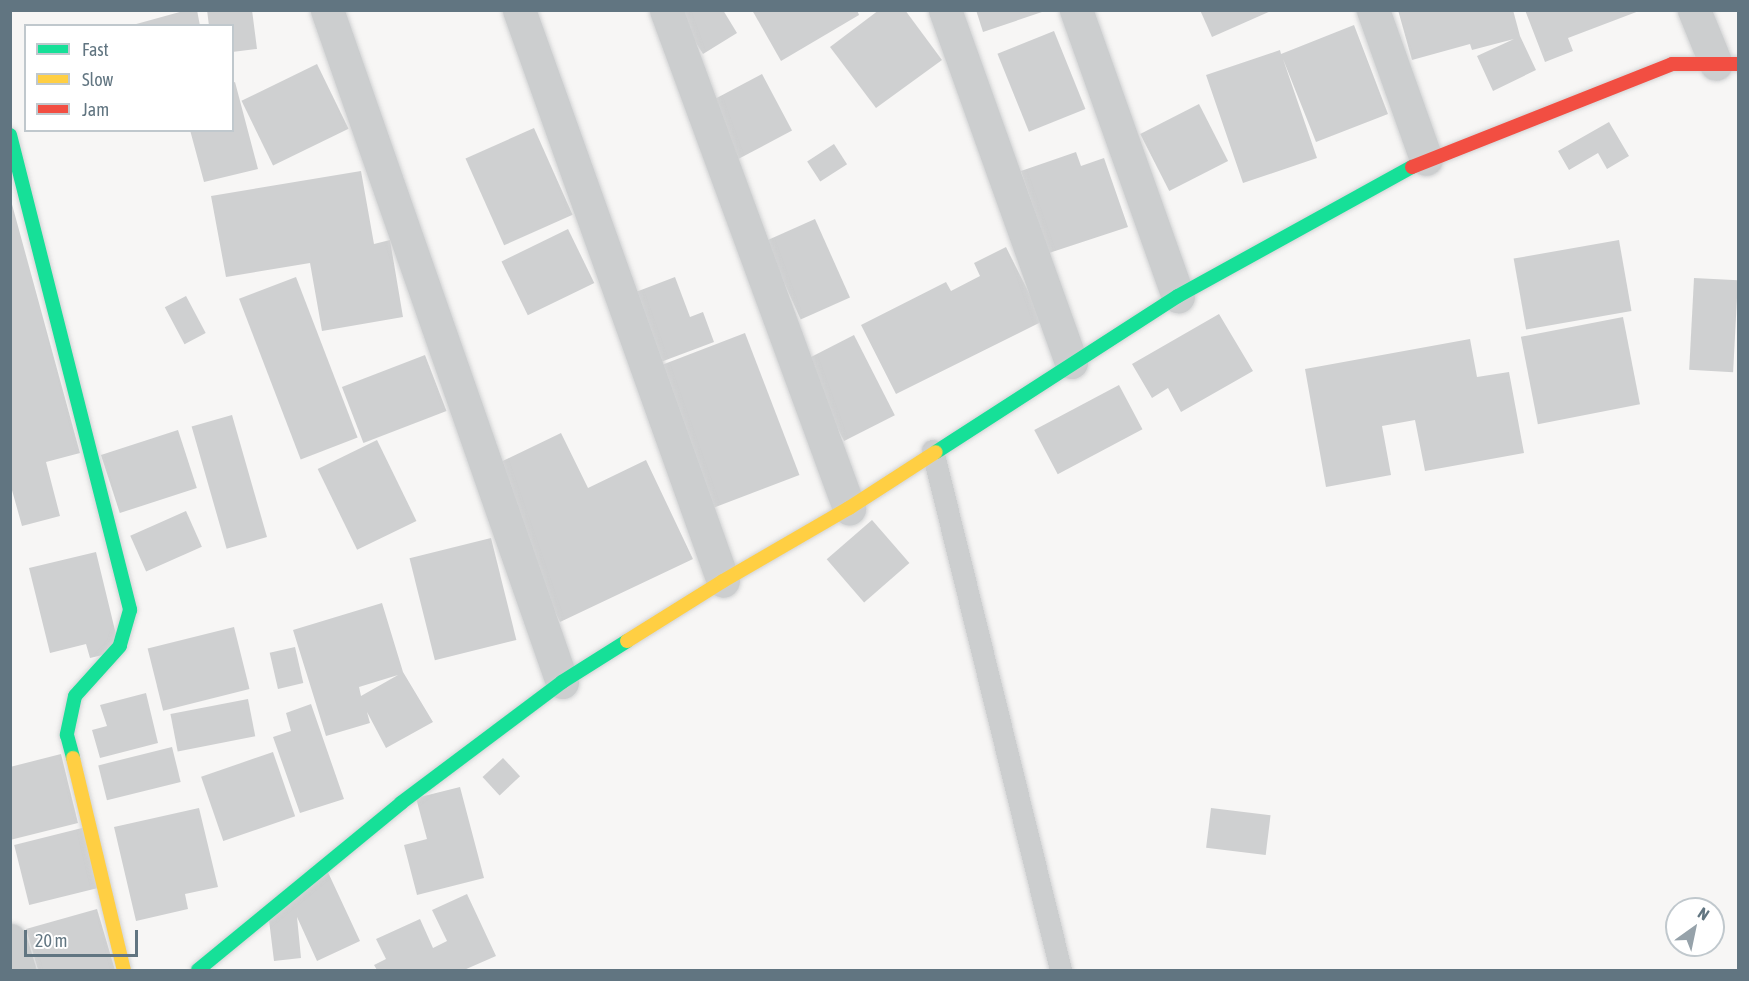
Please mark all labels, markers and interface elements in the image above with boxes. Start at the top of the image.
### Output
legend [24,24,234,132]
text: Fast [82,39,109,60]
text: Slow [82,69,113,90]
text: Jam [82,99,109,120]
north arrow [1665,897,1725,957]
text: N [1695,903,1713,924]
scale bar [27,918,141,956]
text: 20 m [35,930,67,951]

